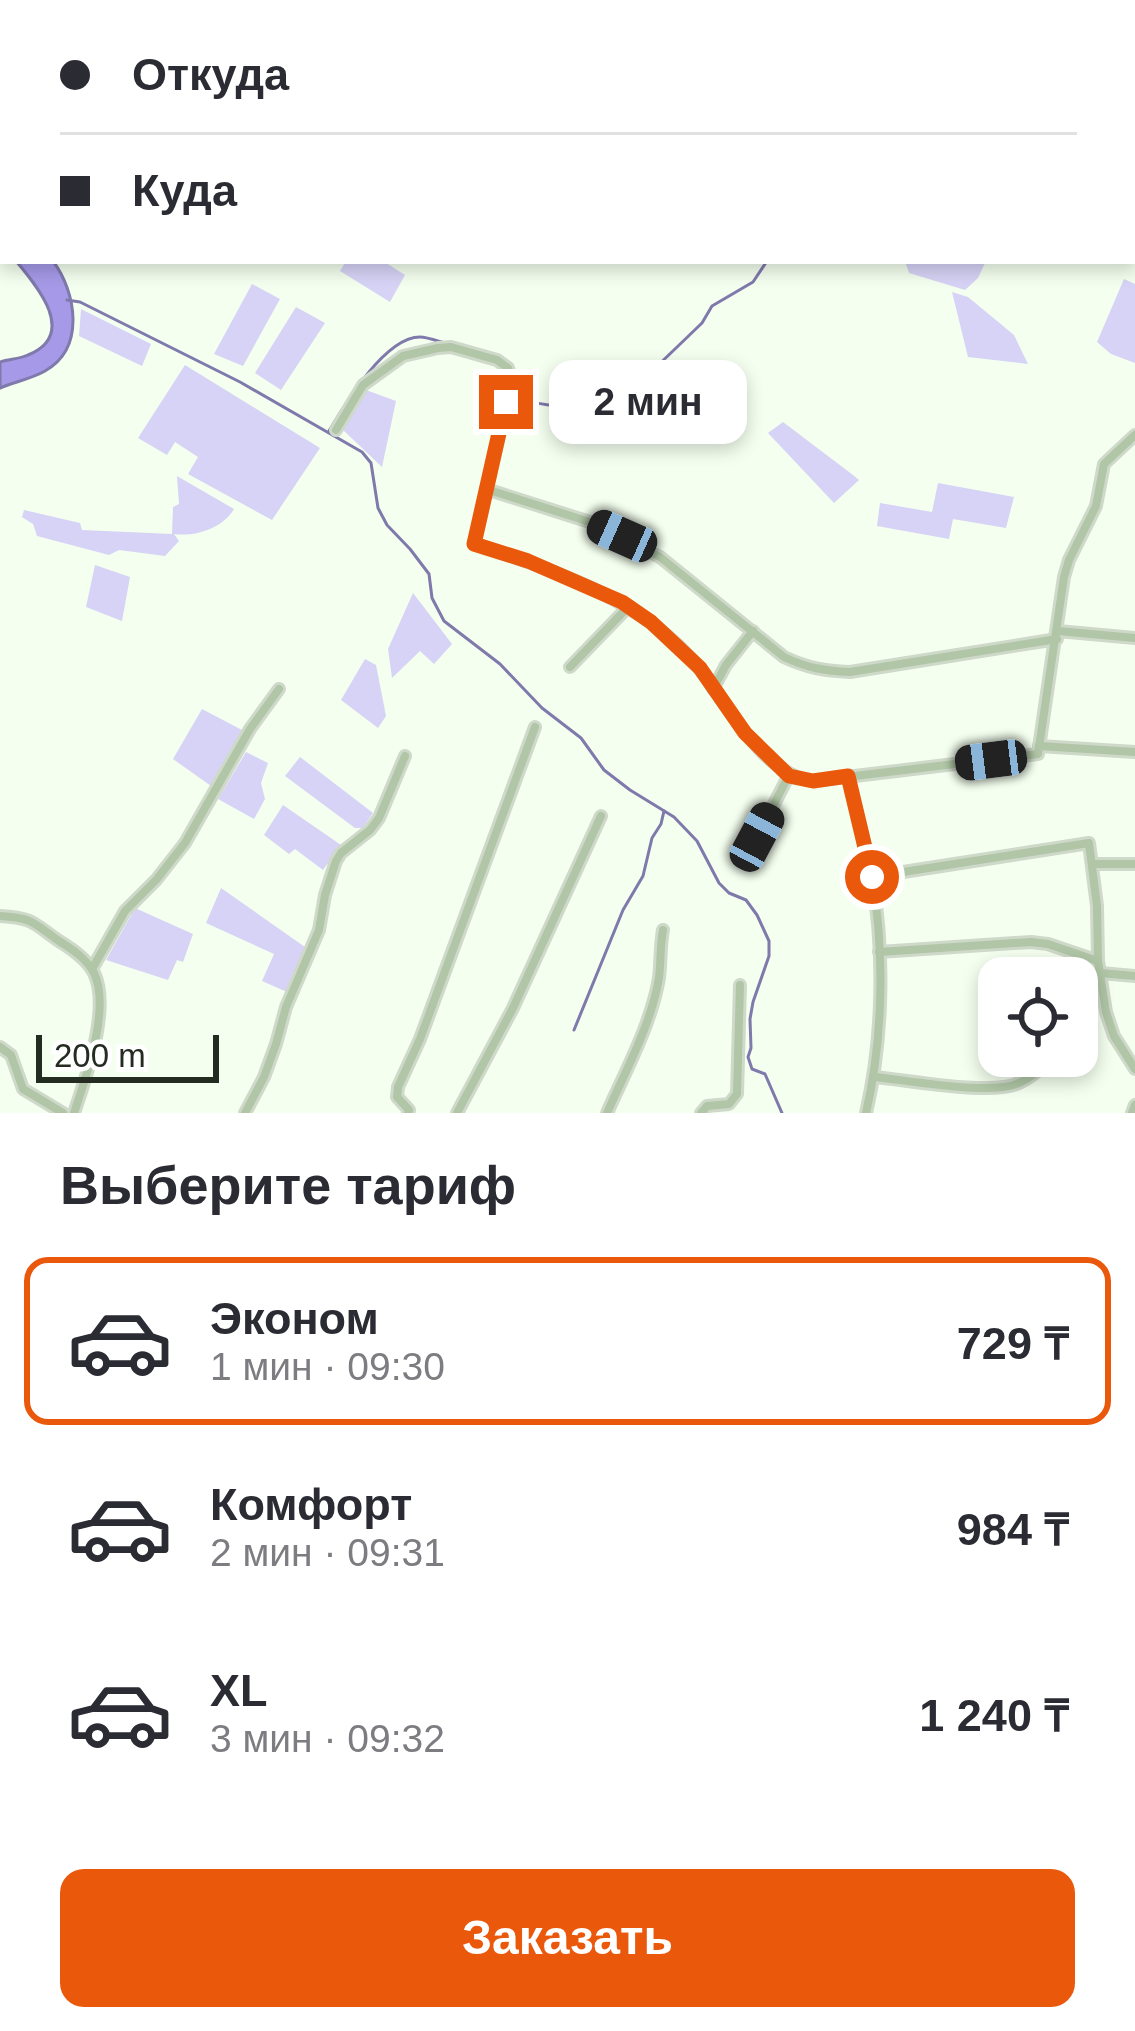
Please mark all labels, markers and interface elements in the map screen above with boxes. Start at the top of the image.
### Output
text: Откуда [132,49,289,100]
text: Куда [132,165,237,216]
callout: 2 мин [548,360,746,444]
route end [479,375,533,429]
text: 2 мин [594,380,702,423]
car [582,505,662,567]
car [953,738,1029,782]
car [724,797,790,877]
route start [845,850,899,904]
map controls [978,957,1098,1077]
button: locate [978,957,1098,1077]
scale bar [36,1029,219,1082]
text: 200 m [54,1037,146,1074]
text: Выберите тариф [60,1155,516,1215]
icon: car [66,1287,174,1395]
text: Эконом [210,1293,379,1344]
text: 729 ₸ [957,1318,1069,1369]
text: 1 мин · 09:30 [210,1345,445,1388]
icon: car [66,1473,174,1581]
text: Комфорт [210,1479,412,1530]
text: 984 ₸ [957,1504,1069,1555]
text: 2 мин · 09:31 [210,1531,445,1574]
icon: car [66,1659,174,1767]
text: XL [210,1665,268,1716]
text: 1 240 ₸ [919,1690,1069,1741]
text: 3 мин · 09:32 [210,1717,445,1760]
button: Заказать [60,1869,1075,2007]

